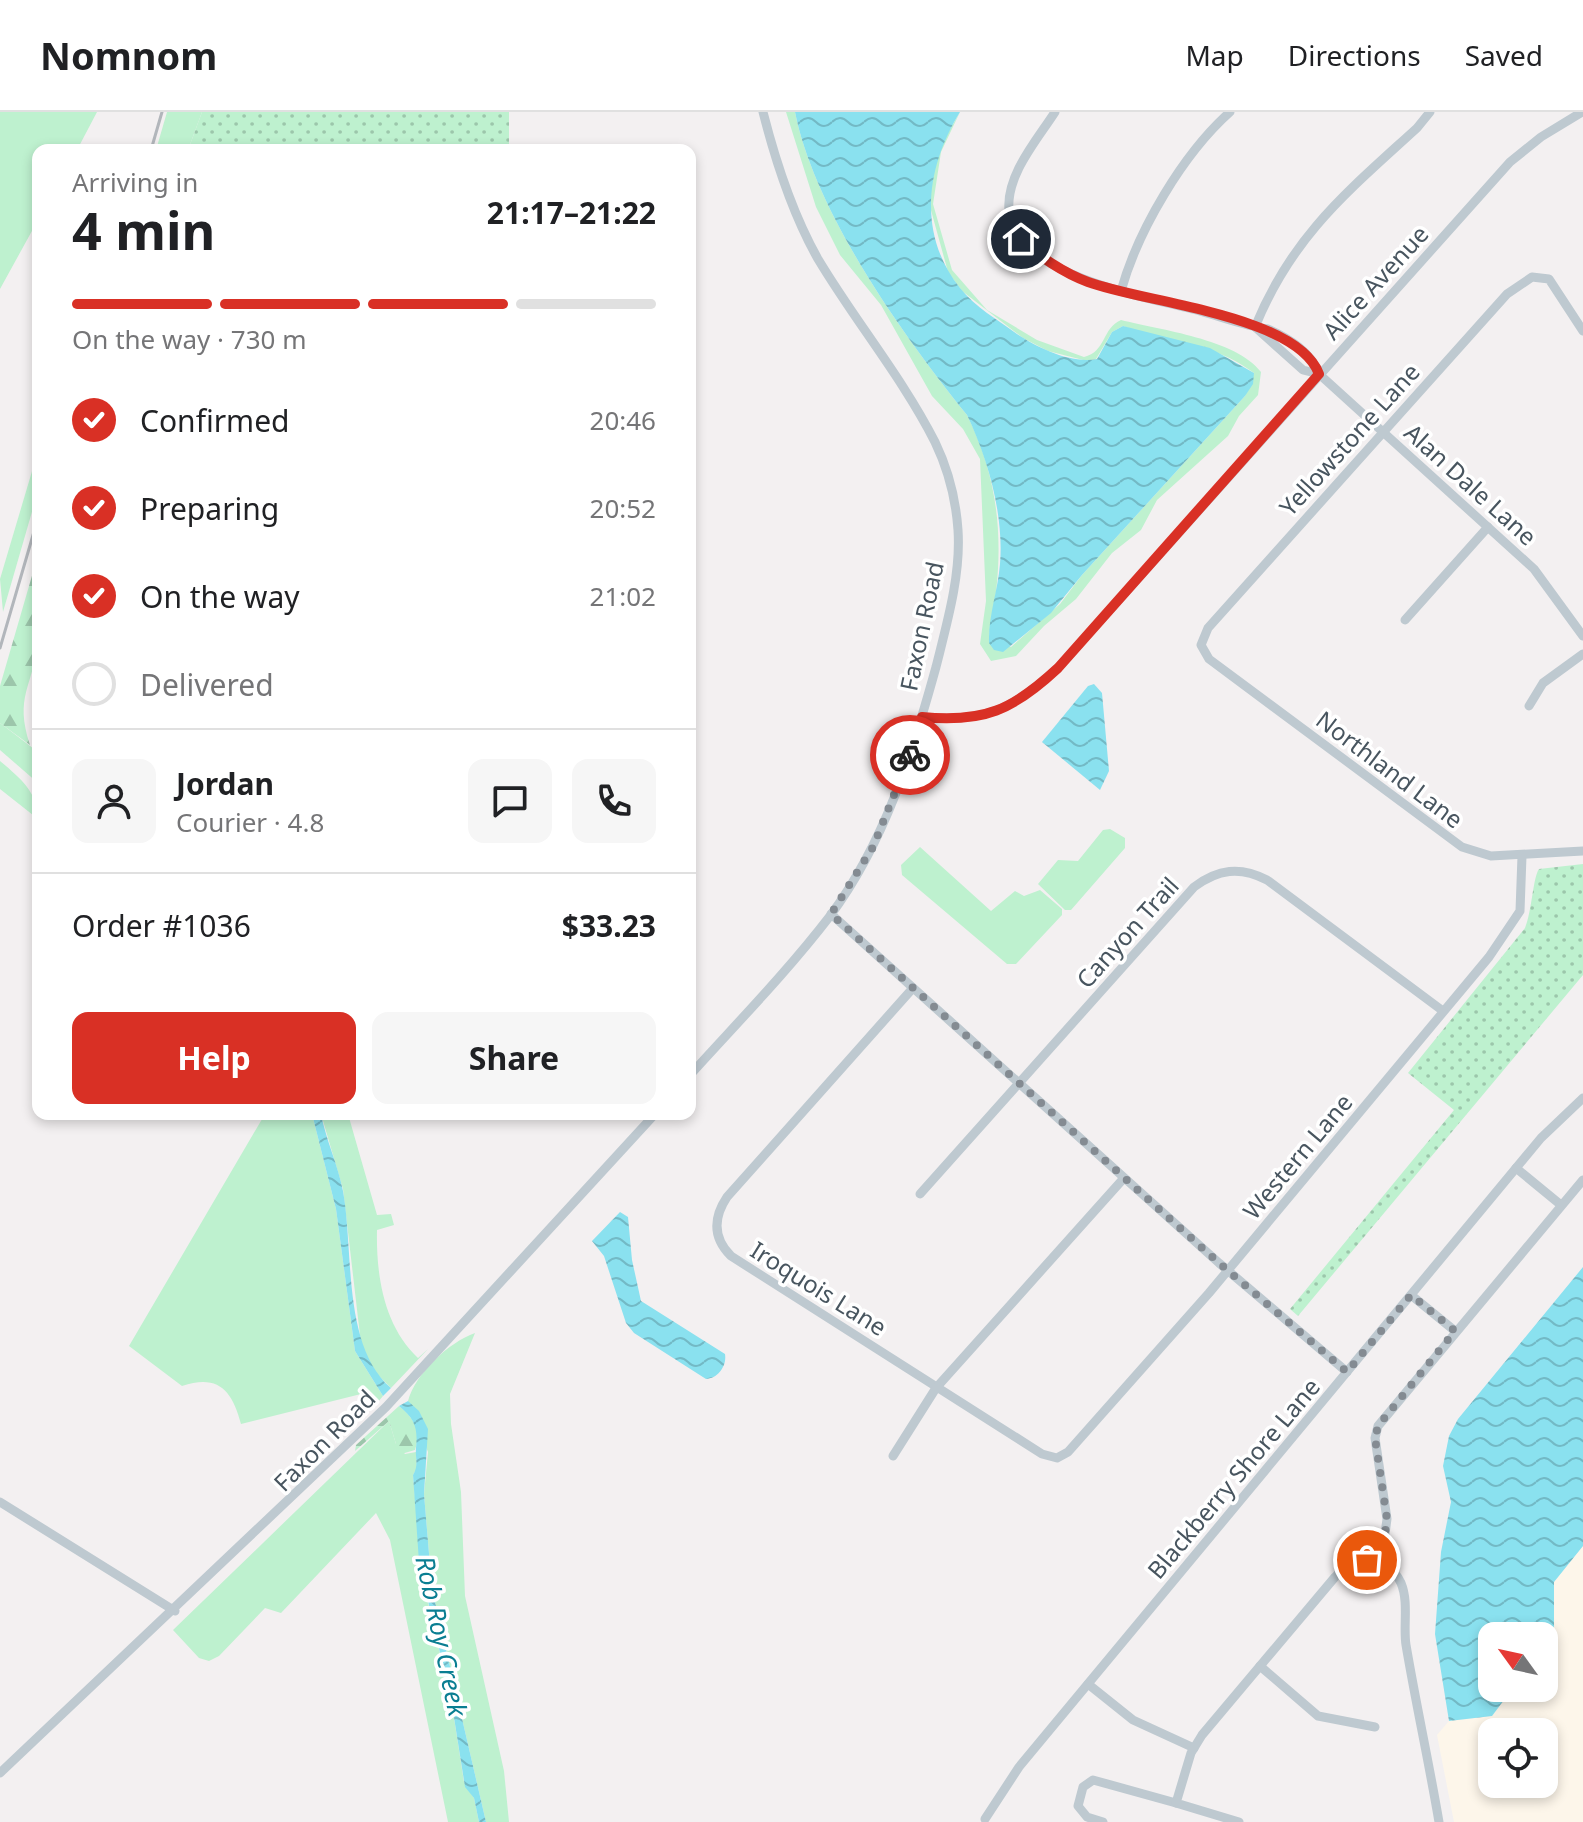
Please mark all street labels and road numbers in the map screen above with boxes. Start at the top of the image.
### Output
street label: Alice Avenue [1315,218,1435,346]
street label: Yellowstone Lane [1272,356,1426,522]
street label: Alan Dale Lane [1398,416,1544,552]
street label: Faxon Road [891,558,951,694]
street label: Northland Lane [1310,703,1470,835]
street label: Canyon Trail [1068,869,1186,995]
street label: Western Lane [1235,1086,1359,1226]
street label: Iroquois Lane [745,1233,893,1343]
street label: Blackberry Shore Lane [1139,1371,1327,1585]
street label: Faxon Road [266,1382,382,1498]

